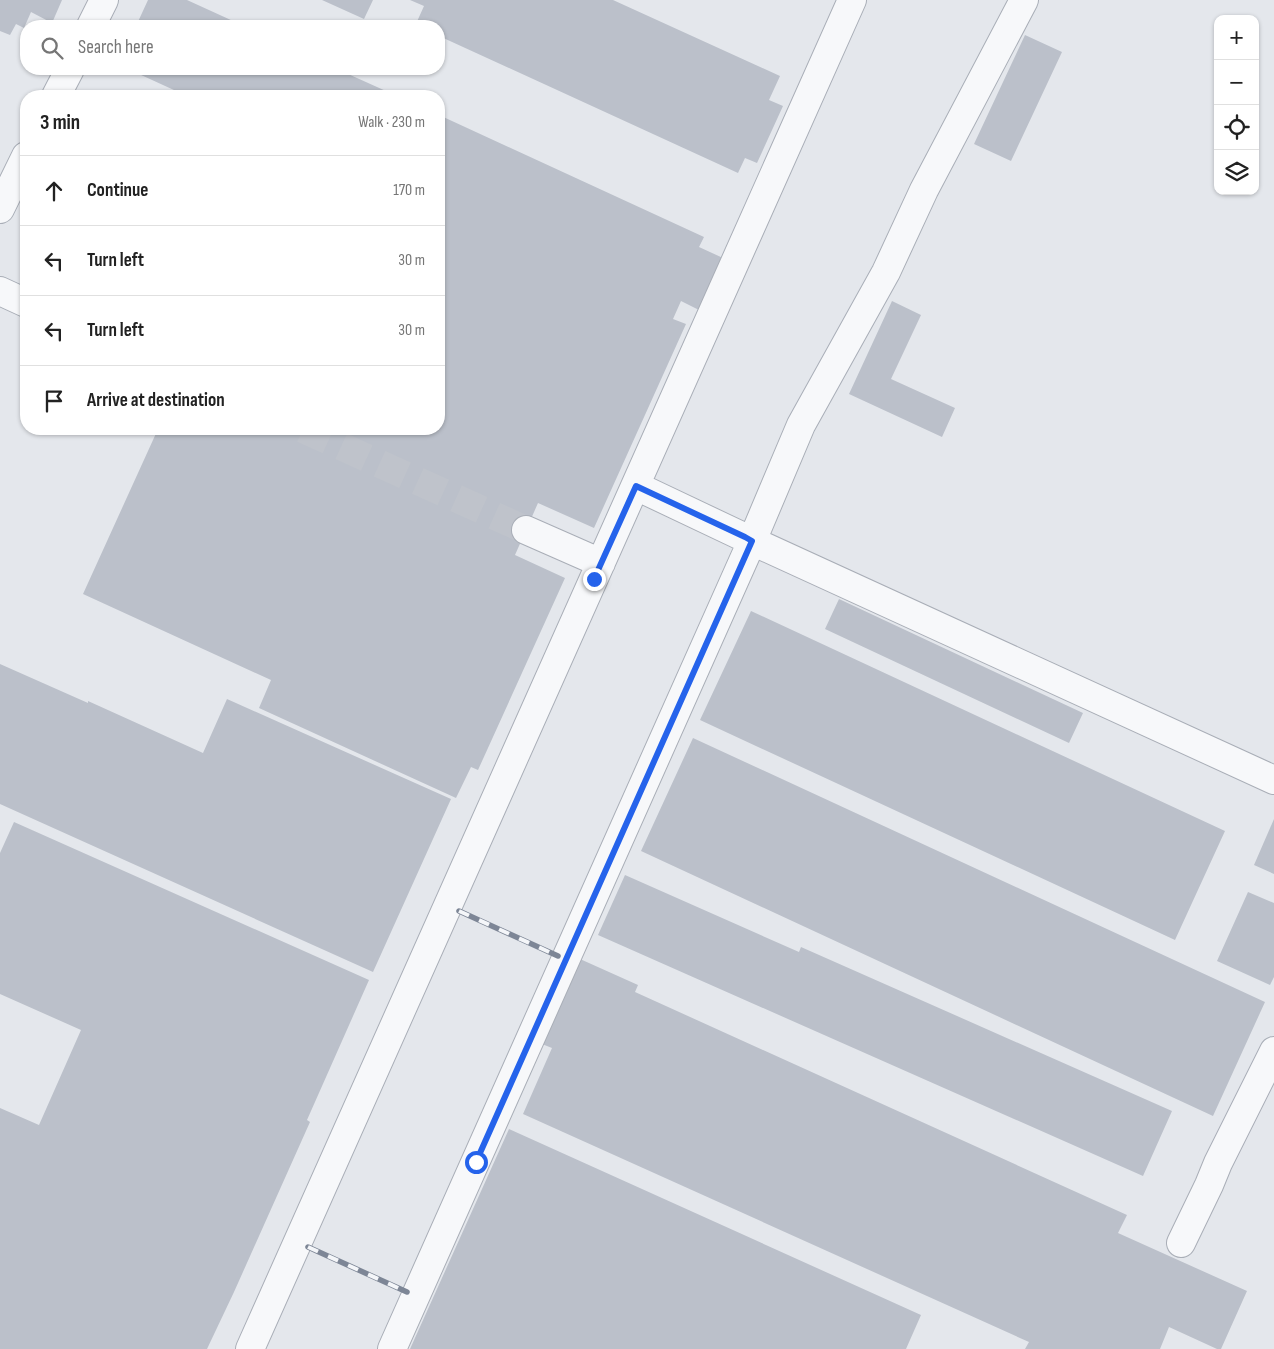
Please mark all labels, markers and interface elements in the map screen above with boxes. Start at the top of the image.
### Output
map controls [1214,15,1259,195]
button: + [1214,15,1259,60]
search box [20,20,445,75]
icon: search [38,34,66,62]
text: Search here [78,36,154,59]
button: − [1214,60,1259,105]
button: locate [1214,105,1259,150]
text: 3 min [40,110,80,135]
text: Walk · 230 m [358,113,425,132]
button: layers [1214,150,1259,195]
icon: ahead [40,177,68,205]
text: Continue [87,179,148,202]
text: 170 m [393,181,425,200]
icon: left [40,247,68,275]
text: Turn left [87,249,144,272]
text: 30 m [398,251,425,270]
icon: left [40,317,68,345]
text: Turn left [87,319,144,342]
text: 30 m [398,321,425,340]
icon: arrive [40,387,68,415]
text: Arrive at destination [87,389,225,412]
route end [583,568,606,591]
route start [465,1151,488,1174]

